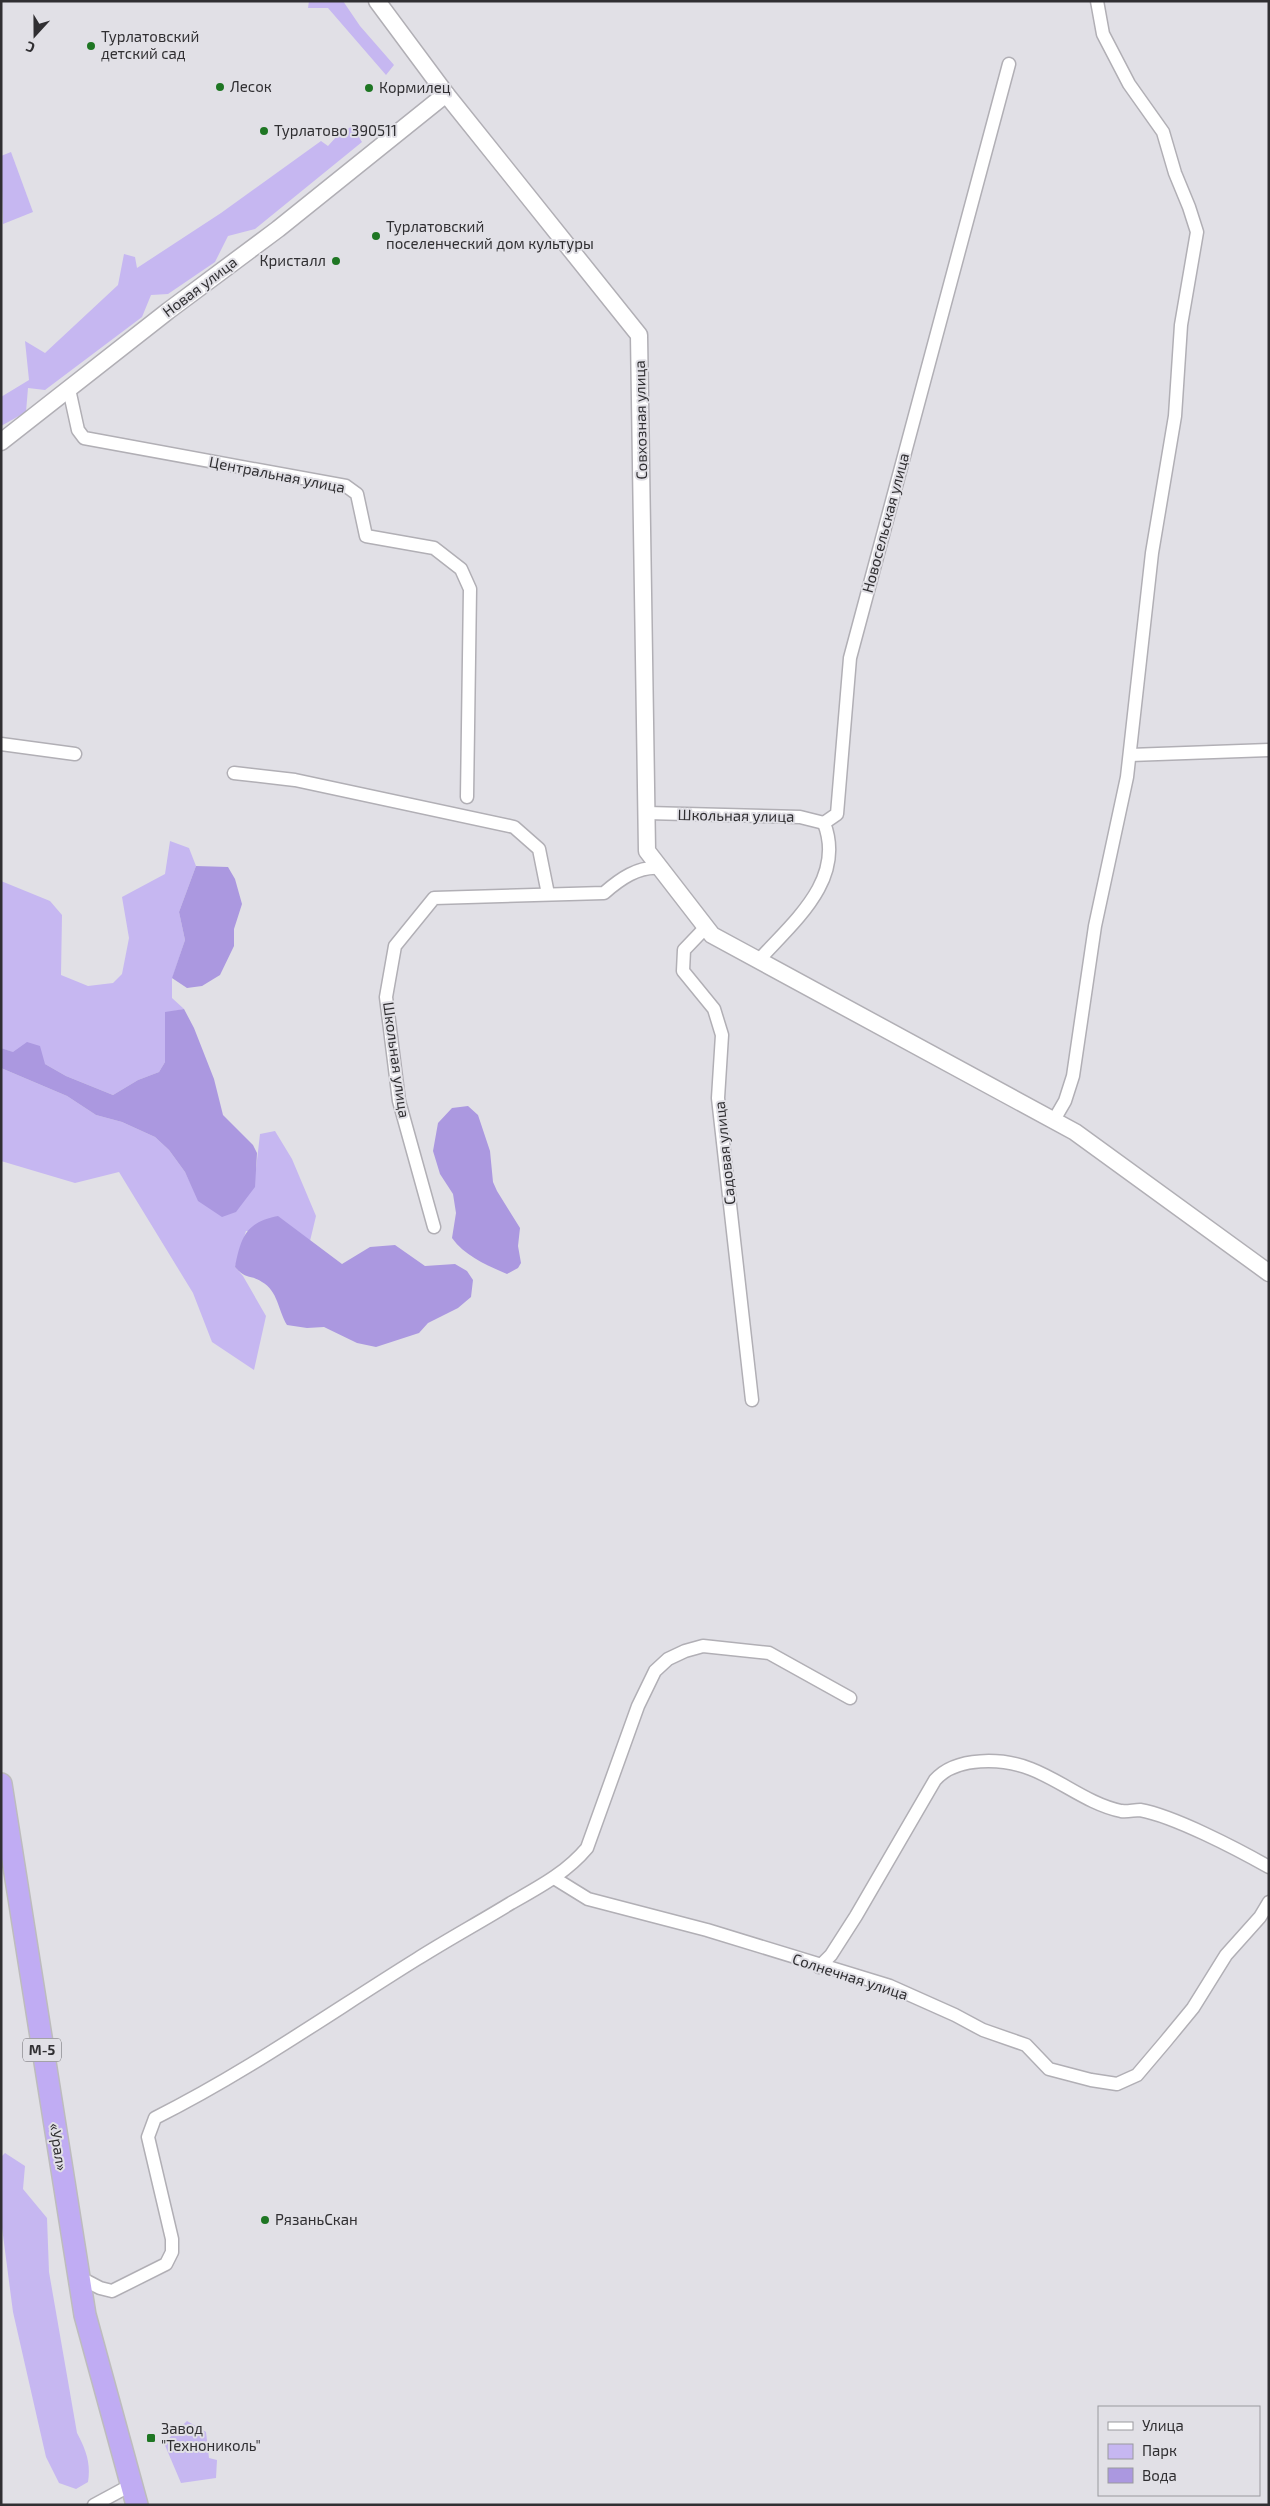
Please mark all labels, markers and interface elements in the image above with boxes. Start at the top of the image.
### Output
north arrow [10,10,60,60]
place label: Турлатовский детский сад [101,27,199,62]
text: С [23,38,37,57]
marker: Турлатовский детский сад [85,40,97,52]
place label: Лесок [230,77,272,95]
place label: Кормилец [379,78,451,96]
marker: Лесок [214,81,226,93]
marker: Кормилец [363,82,375,94]
place label: Турлатово 390511 [274,121,397,140]
marker: Турлатово 390511 [258,125,270,137]
place label: Турлатовский поселенческий дом культуры [386,217,594,253]
marker: Турлатовский поселенческий дом культуры [370,230,382,242]
place label: Кристалл [260,251,326,269]
street label: Новая улица [159,252,241,321]
marker: Кристалл [330,255,342,267]
street label: Совхозная улица [630,360,651,480]
street label: Новосельская улица [858,451,913,595]
street label: Центральная улица [207,452,347,497]
street label: Школьная улица [677,805,795,826]
street label: Школьная улица [379,1001,414,1119]
street label: Садовая улица [710,1100,739,1206]
street label: Солнечная улица [790,1949,910,2004]
road number: М-5 [23,2038,61,2062]
street label: «Урал» [46,2122,72,2172]
place label: РязаньСкан [275,2210,358,2228]
marker: РязаньСкан [259,2214,271,2226]
legend [1098,2406,1260,2496]
text: Улица [1142,2416,1184,2434]
place label: Завод "Технониколь" [161,2419,261,2454]
marker: Завод "Технониколь" [145,2432,157,2444]
text: Парк [1142,2441,1177,2459]
text: Вода [1142,2466,1177,2484]

